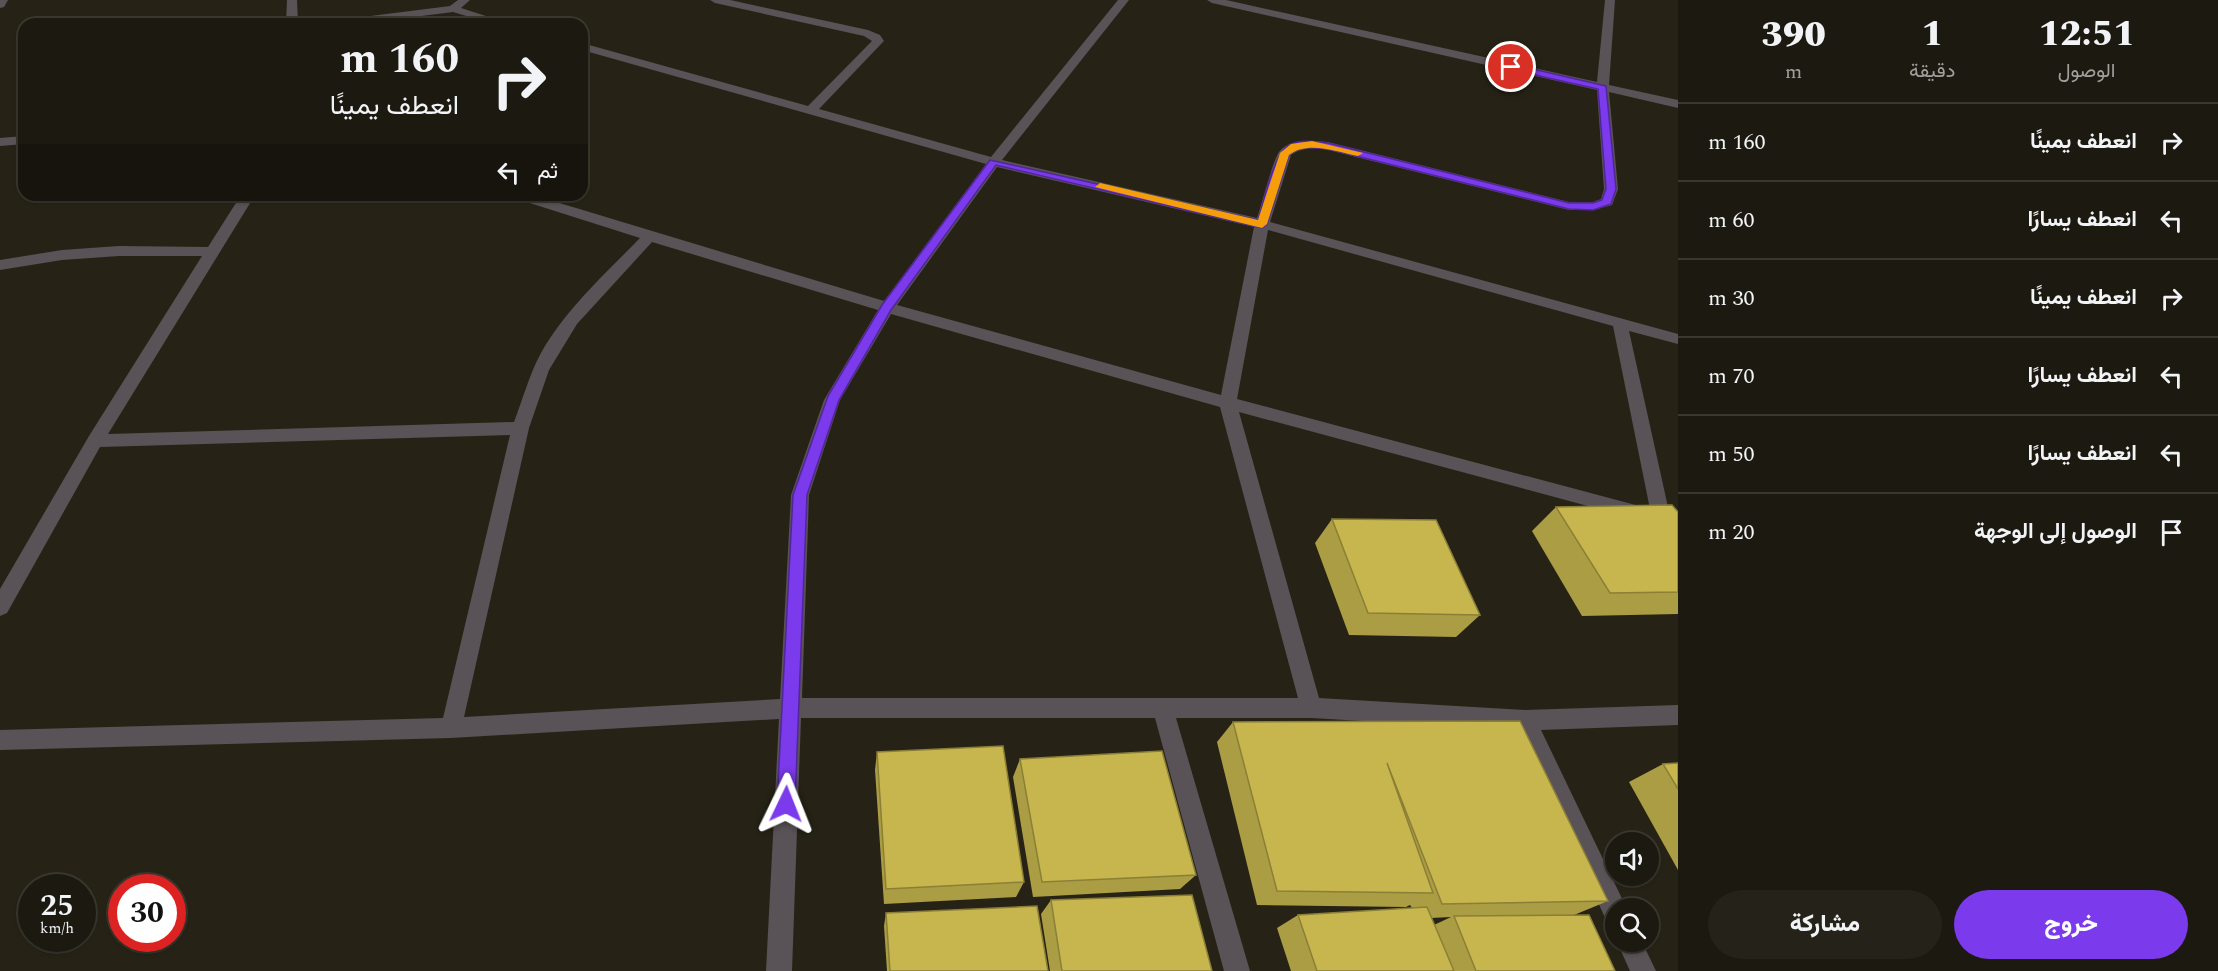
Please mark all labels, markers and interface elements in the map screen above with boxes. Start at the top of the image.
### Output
text: 1 [1921,7,1943,62]
text: 12:51 [2038,7,2135,62]
text: 390 [1761,8,1826,63]
text: 160 m [340,28,459,91]
pin [1485,41,1536,92]
icon: right [480,42,558,120]
icon: arrive [1494,50,1527,83]
text: دقيقة [1909,56,1955,86]
text: الوصول [2058,56,2116,86]
text: m [1785,57,1802,87]
text: انعطف يمينًا [330,85,459,127]
text: انعطف يمينًا [2030,125,2137,158]
text: 160 m [1708,126,1765,159]
icon: right [2155,126,2188,159]
text: ثم [537,155,558,188]
icon: left [492,156,525,189]
text: انعطف يسارًا [2027,203,2137,236]
text: 60 m [1708,204,1754,237]
icon: left [2155,204,2188,237]
text: انعطف يمينًا [2030,281,2137,314]
text: 30 m [1708,282,1754,315]
icon: right [2155,282,2188,315]
text: انعطف يسارًا [2027,359,2137,392]
text: 70 m [1708,360,1754,393]
icon: left [2155,360,2188,393]
text: انعطف يسارًا [2027,437,2137,470]
text: 50 m [1708,438,1754,471]
icon: left [2155,438,2188,471]
text: الوصول إلى الوجهة [1974,515,2137,548]
text: 20 m [1708,516,1754,549]
icon: arrive [2155,516,2188,549]
position arrow [754,772,818,836]
map controls [1605,832,1659,952]
button: sound [1605,832,1659,886]
speed limit sign: 30 [108,874,186,952]
text: 25 [40,883,74,929]
button: مشاركة [1708,890,1942,959]
button: خروج [1954,890,2188,959]
button: search [1605,898,1659,952]
text: km/h [40,917,74,940]

